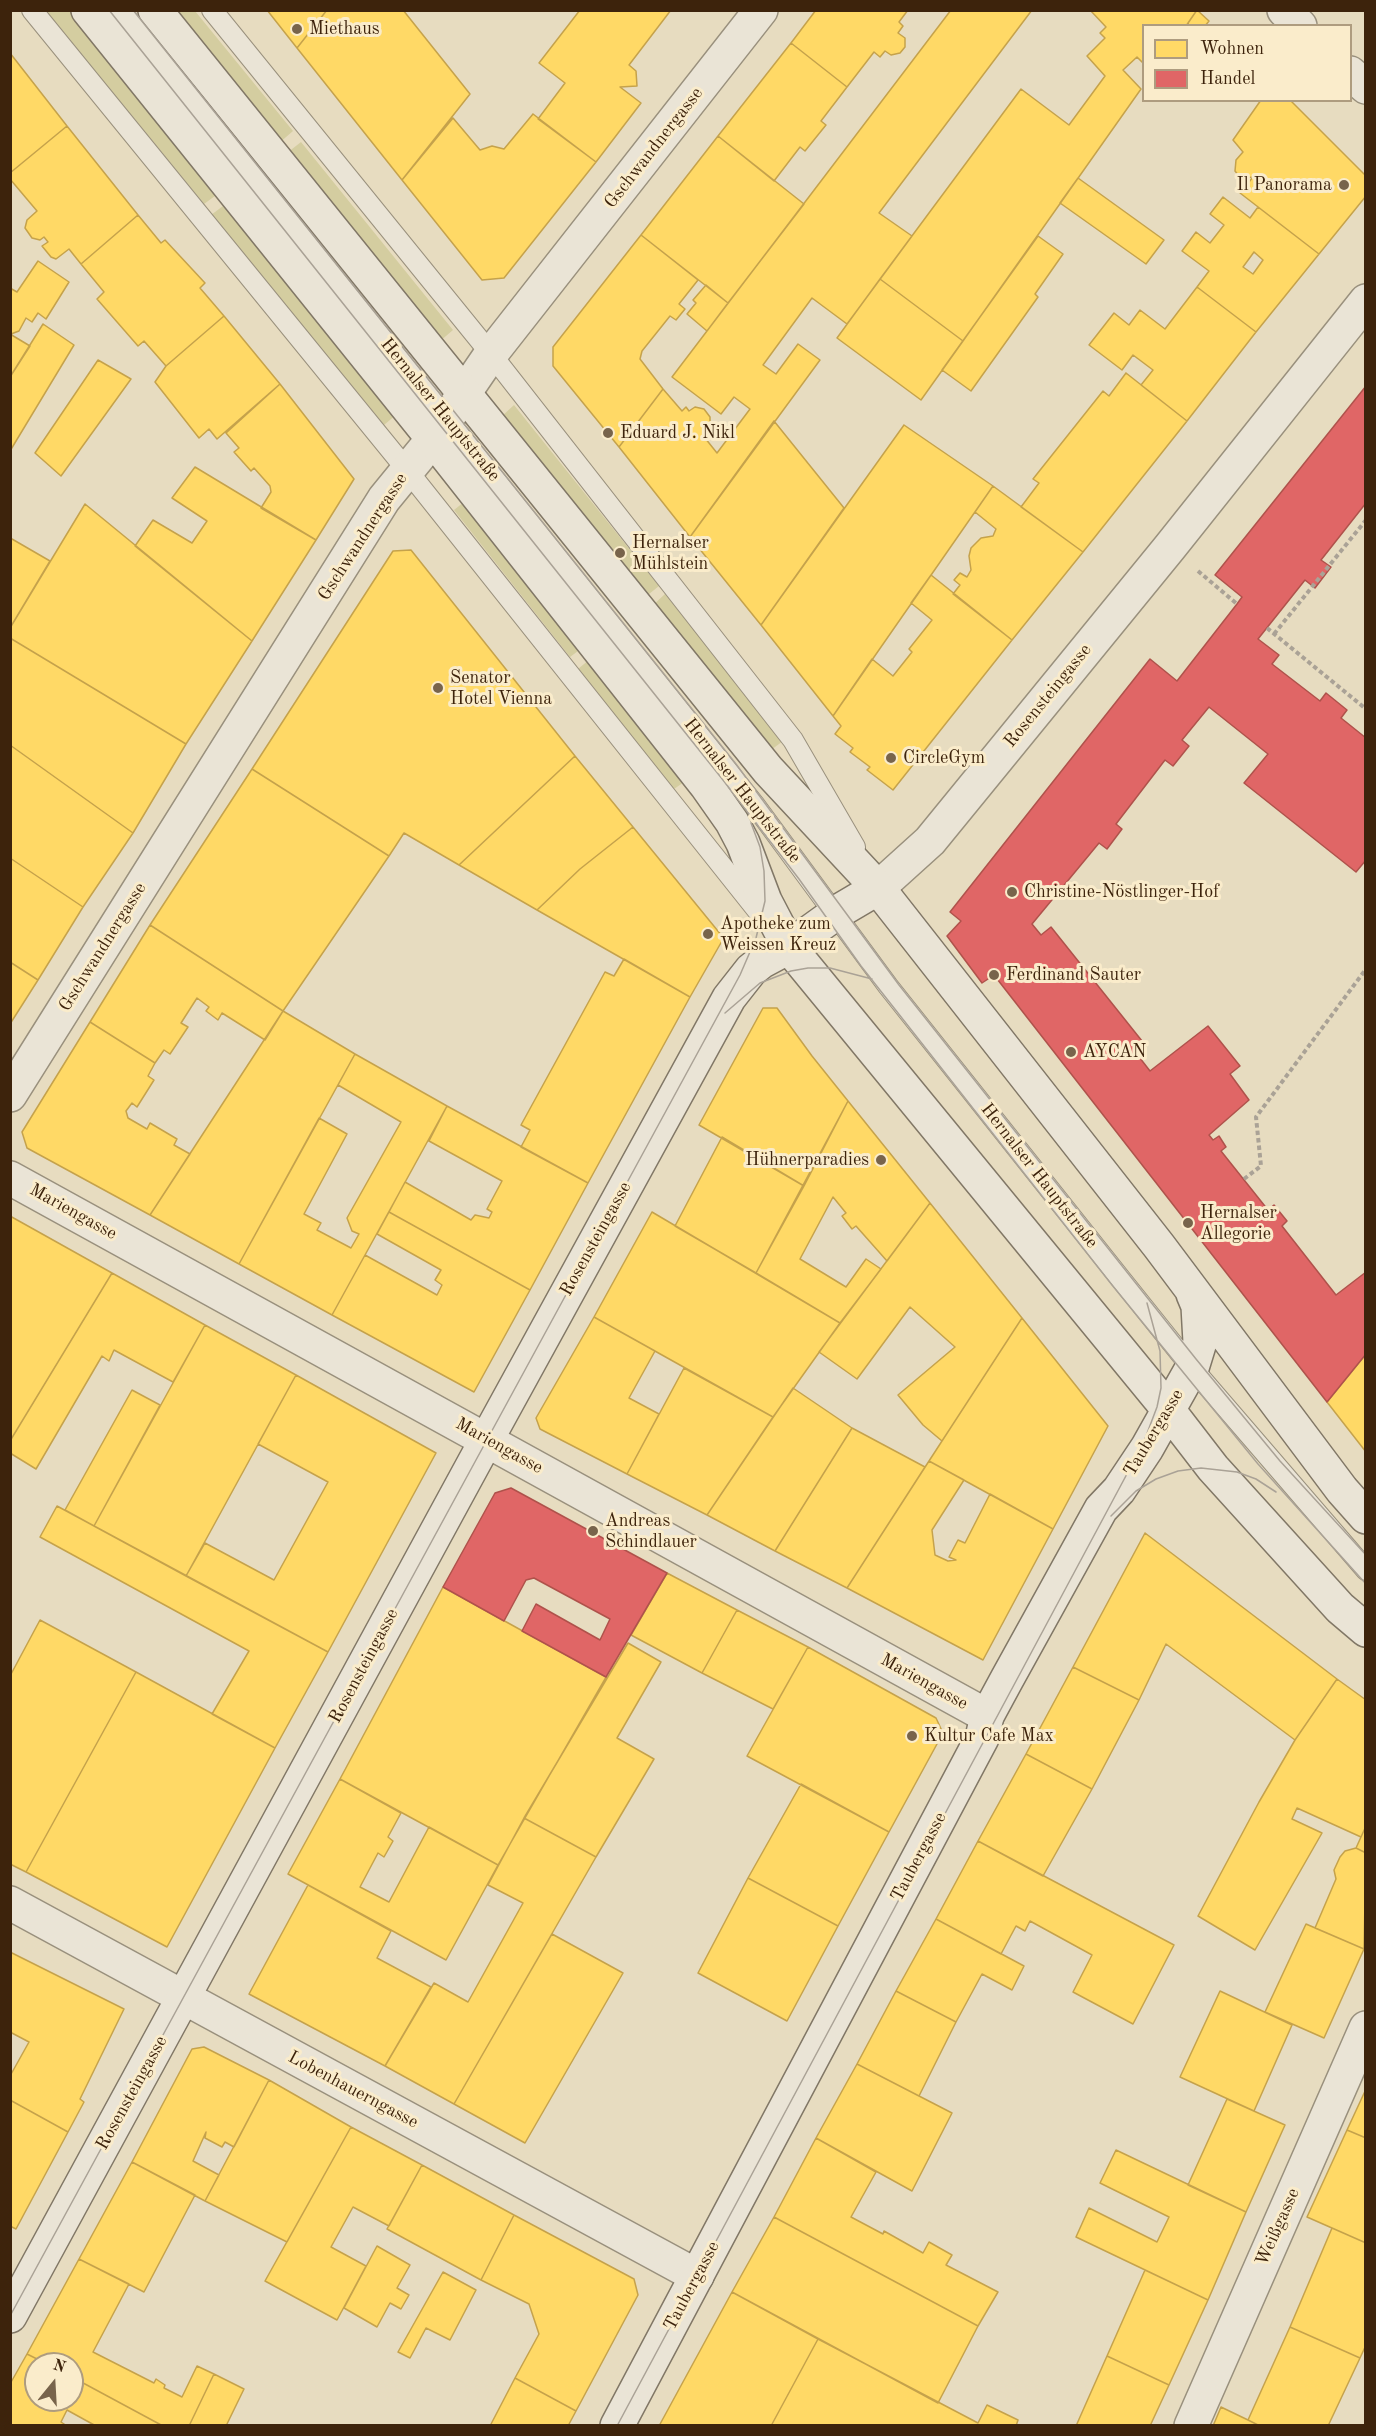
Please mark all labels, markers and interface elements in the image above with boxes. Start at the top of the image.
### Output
place label: Miethaus [309,18,380,40]
marker: Miethaus [290,22,304,36]
legend [1142,24,1352,102]
text: Wohnen [1200,40,1264,58]
text: Handel [1200,70,1255,88]
street label: Gschwandnergasse [600,83,708,213]
place label: Il Panorama [1237,174,1332,196]
marker: Il Panorama [1337,178,1351,192]
street label: Hernalser Hauptstraße [376,334,504,486]
place label: Eduard J. Nikl [620,422,735,444]
marker: Eduard J. Nikl [601,426,615,440]
street label: Gschwandnergasse [314,469,412,605]
place label: Hernalser Mühlstein [632,532,709,574]
marker: Hernalser Mühlstein [613,546,627,560]
street label: Rosensteingasse [1000,640,1096,752]
place label: Senator Hotel Vienna [450,667,552,710]
marker: Senator Hotel Vienna [431,681,445,695]
street label: Hernalser Hauptstraße [679,714,805,868]
place label: CircleGym [903,747,985,769]
marker: CircleGym [884,751,898,765]
street label: Gschwandnergasse [55,879,151,1015]
place label: Christine-Nöstlinger-Hof [1024,881,1219,903]
marker: Christine-Nöstlinger-Hof [1005,885,1019,899]
place label: Apotheke zum Weissen Kreuz [720,913,836,956]
marker: Apotheke zum Weissen Kreuz [701,927,715,941]
place label: Ferdinand Sauter [1006,964,1141,986]
marker: Ferdinand Sauter [987,968,1001,982]
place label: AYCAN [1083,1041,1146,1063]
marker: AYCAN [1064,1045,1078,1059]
street label: Hernalser Hauptstraße [976,1099,1102,1253]
place label: Hühnerparadies [745,1149,869,1171]
marker: Hühnerparadies [874,1153,888,1167]
street label: Rosensteingasse [556,1178,636,1300]
street label: Mariengasse [25,1179,121,1245]
place label: Hernalser Allegorie [1200,1202,1277,1244]
marker: Hernalser Allegorie [1181,1216,1195,1230]
street label: Taubergasse [1120,1386,1188,1480]
street label: Mariengasse [451,1413,547,1479]
place label: Andreas Schindlauer [605,1510,697,1552]
marker: Andreas Schindlauer [586,1524,600,1538]
street label: Rosensteingasse [325,1605,403,1727]
street label: Mariengasse [876,1649,972,1715]
place label: Kultur Cafe Max [924,1725,1054,1747]
marker: Kultur Cafe Max [905,1729,919,1743]
street label: Taubergasse [887,1809,951,1905]
street label: Rosensteingasse [92,2032,172,2154]
street label: Lobenhauerngasse [284,2047,422,2133]
street label: Weißgasse [1251,2185,1305,2269]
street label: Taubergasse [660,2238,724,2334]
north arrow [24,2352,84,2412]
text: N [51,2357,67,2376]

